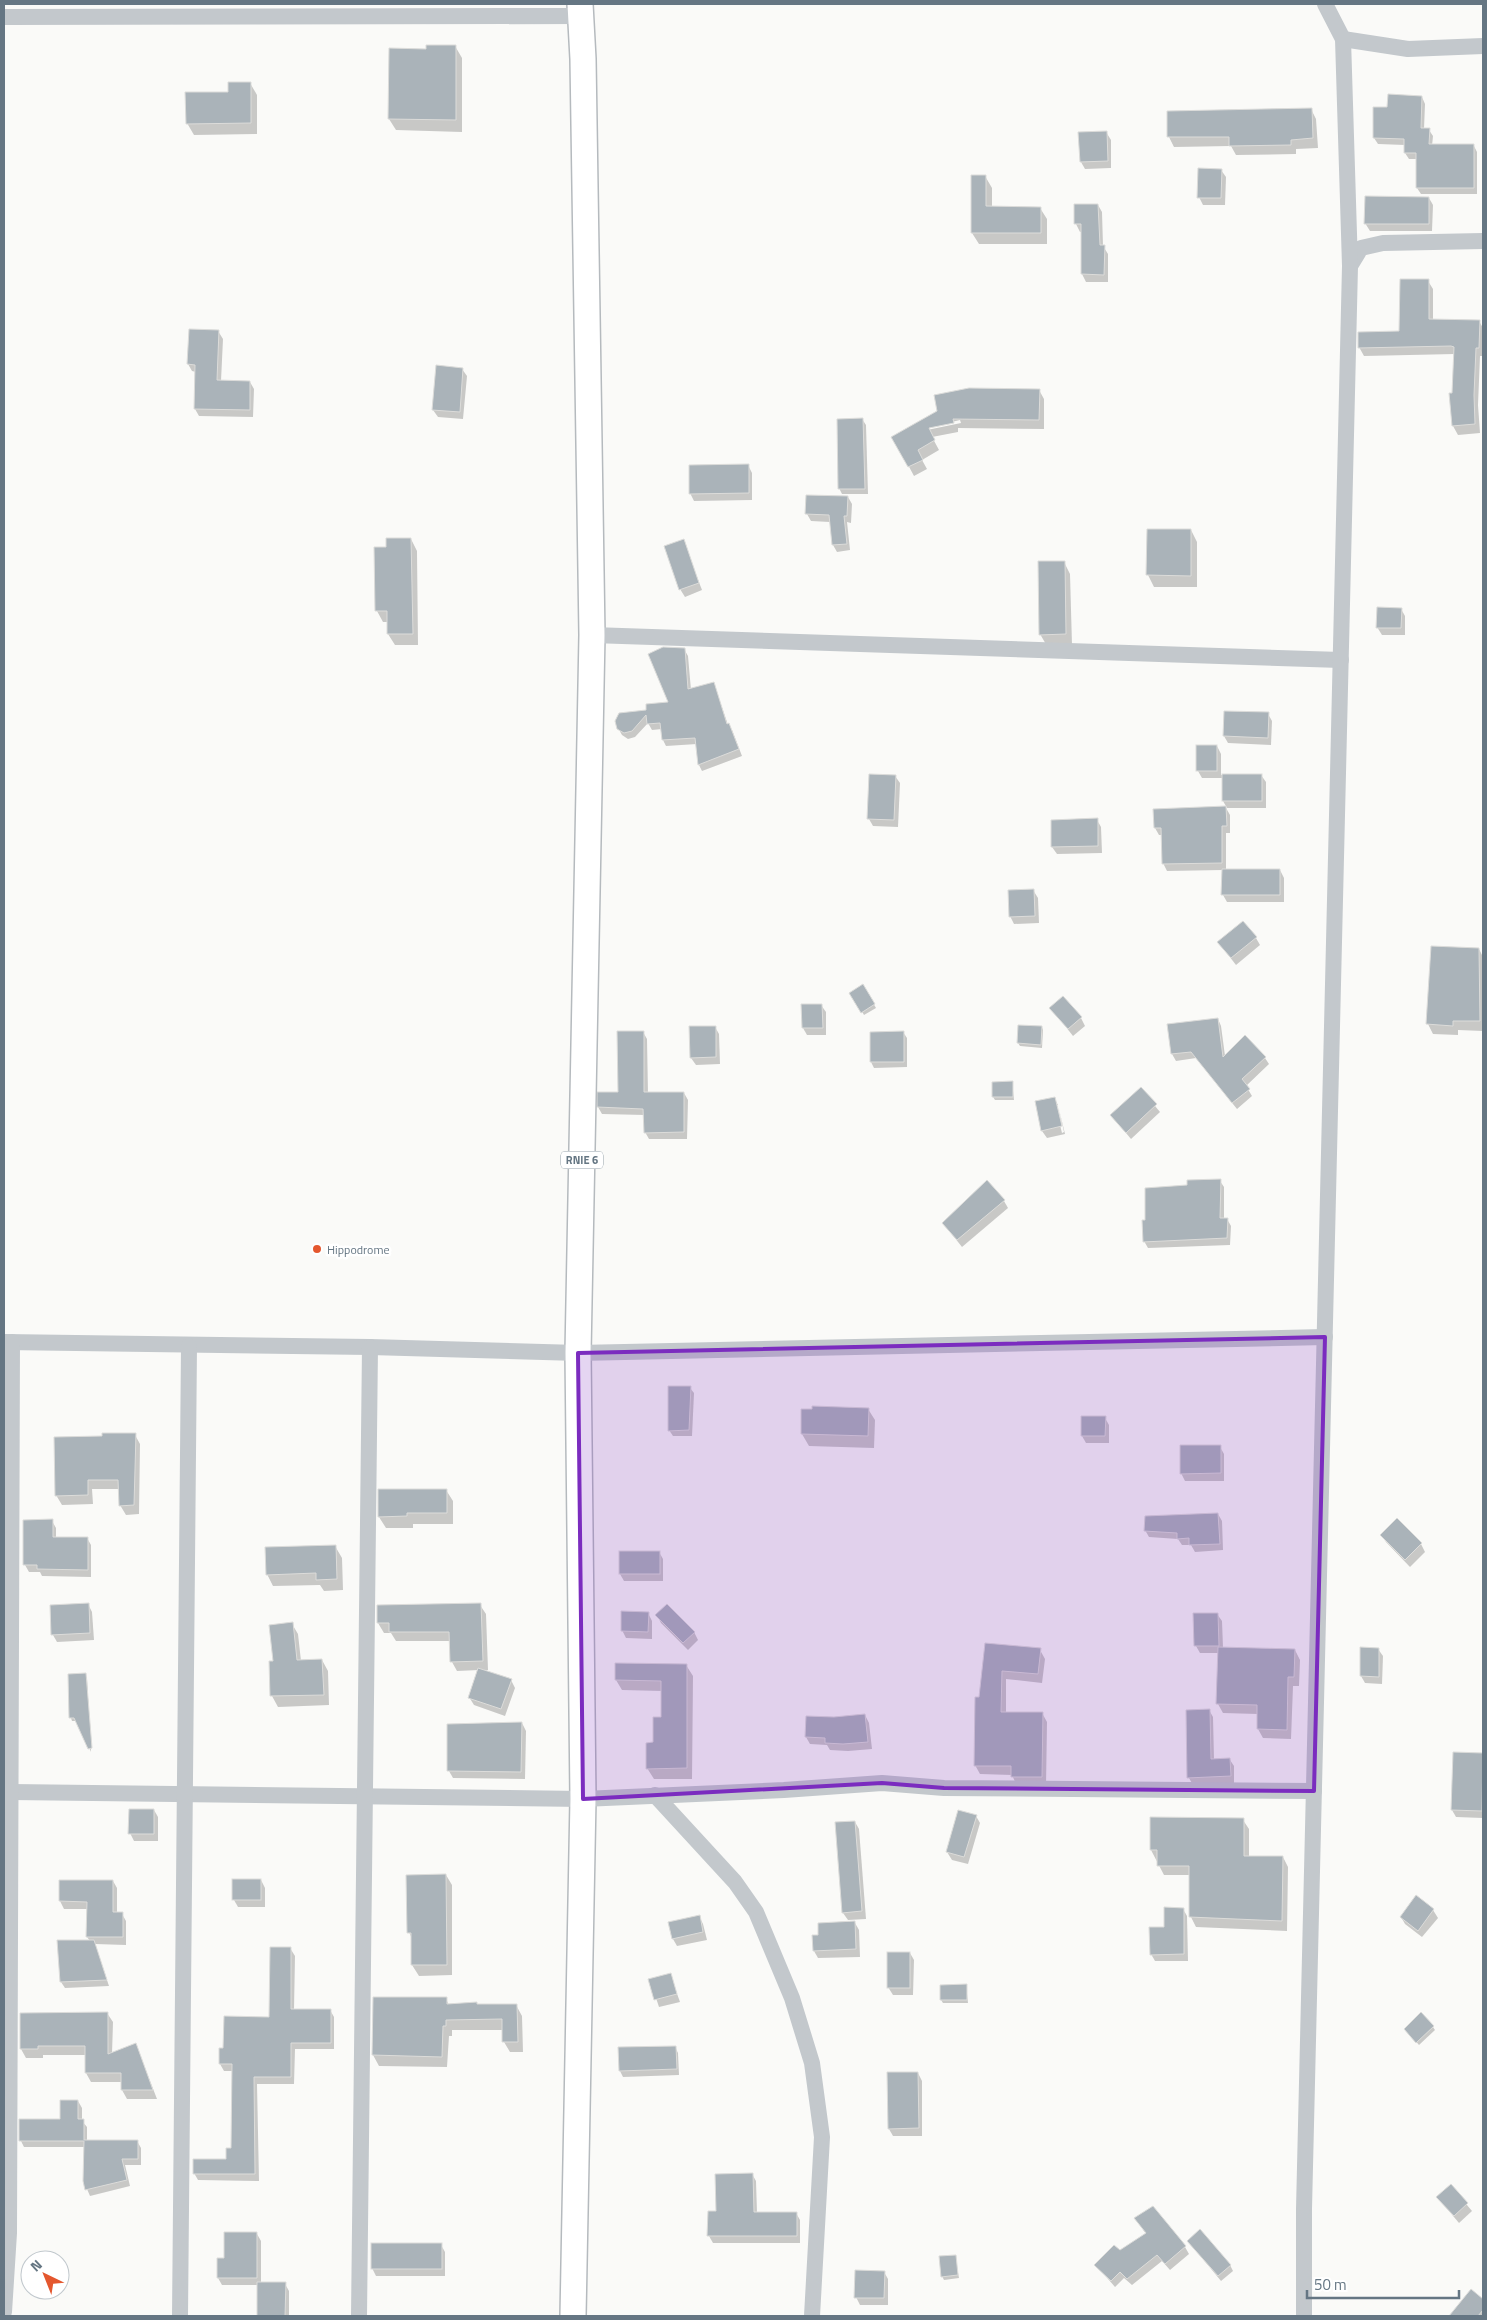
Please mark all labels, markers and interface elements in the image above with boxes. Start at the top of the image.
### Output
road number: RNIE 6 [561,1152,603,1168]
place label: Hippodrome [327,1240,390,1259]
marker: Hippodrome [311,1243,323,1255]
north arrow [20,2250,70,2300]
text: N [25,2254,47,2276]
scale bar [1307,2268,1460,2300]
text: 50 m [1314,2273,1347,2296]

